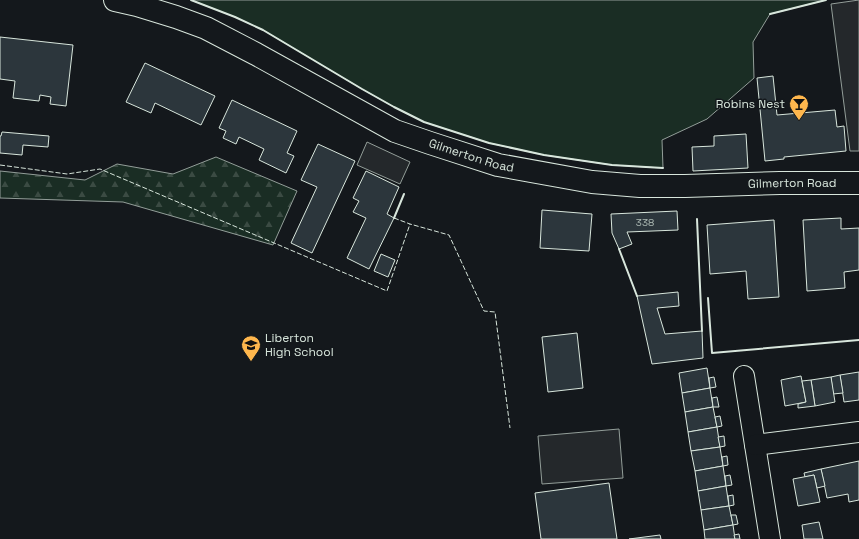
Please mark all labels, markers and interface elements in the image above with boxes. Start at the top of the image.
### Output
bar icon: Robins Nest [788,93,810,121]
place label: Robins Nest [716,96,785,112]
street label: Gilmerton Road [427,135,515,176]
street label: Gilmerton Road [748,175,836,192]
house number: 338 [636,216,654,229]
place label: Liberton High School [265,330,334,360]
school or university icon: Liberton High School [240,334,262,362]

